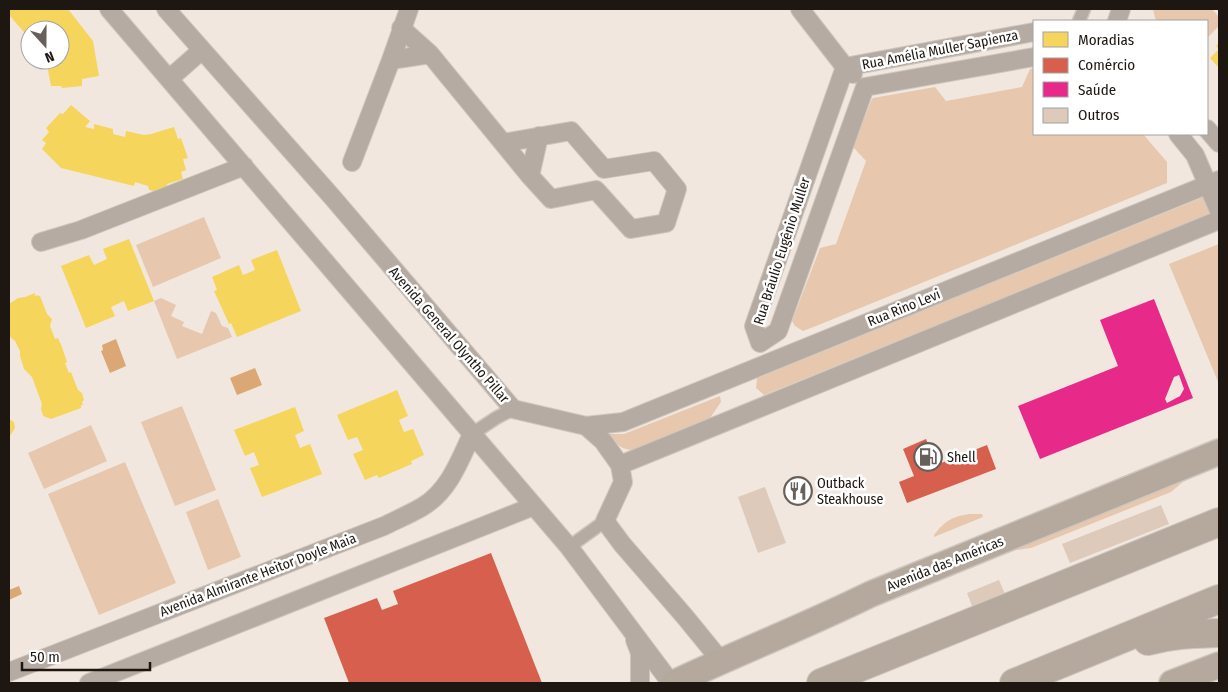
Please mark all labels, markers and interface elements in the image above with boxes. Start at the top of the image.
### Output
north arrow [20,20,70,70]
legend [1033,20,1208,135]
street label: Rua Amélia Muller Sapienza [861,27,1020,73]
text: Moradias [1078,31,1134,49]
text: N [43,47,56,66]
text: Comércio [1078,56,1135,74]
text: Saúde [1078,81,1116,99]
text: Outros [1078,106,1119,124]
street label: Rua Bráulio Eugênio Muller [750,175,814,327]
street label: Avenida General Olyntho Pillar [385,263,513,407]
street label: Rua Rino Levi [865,286,943,330]
fuel station icon: Shell [913,442,943,472]
place label: Shell [947,449,976,466]
place label: Outback Steakhouse [817,475,884,508]
restaurant icon: Outback Steakhouse [783,476,813,506]
street label: Avenida Almirante Heitor Doyle Maia [157,530,359,620]
street label: Avenida das Américas [884,533,1006,595]
scale bar [22,640,150,672]
text: 50 m [30,648,60,666]

